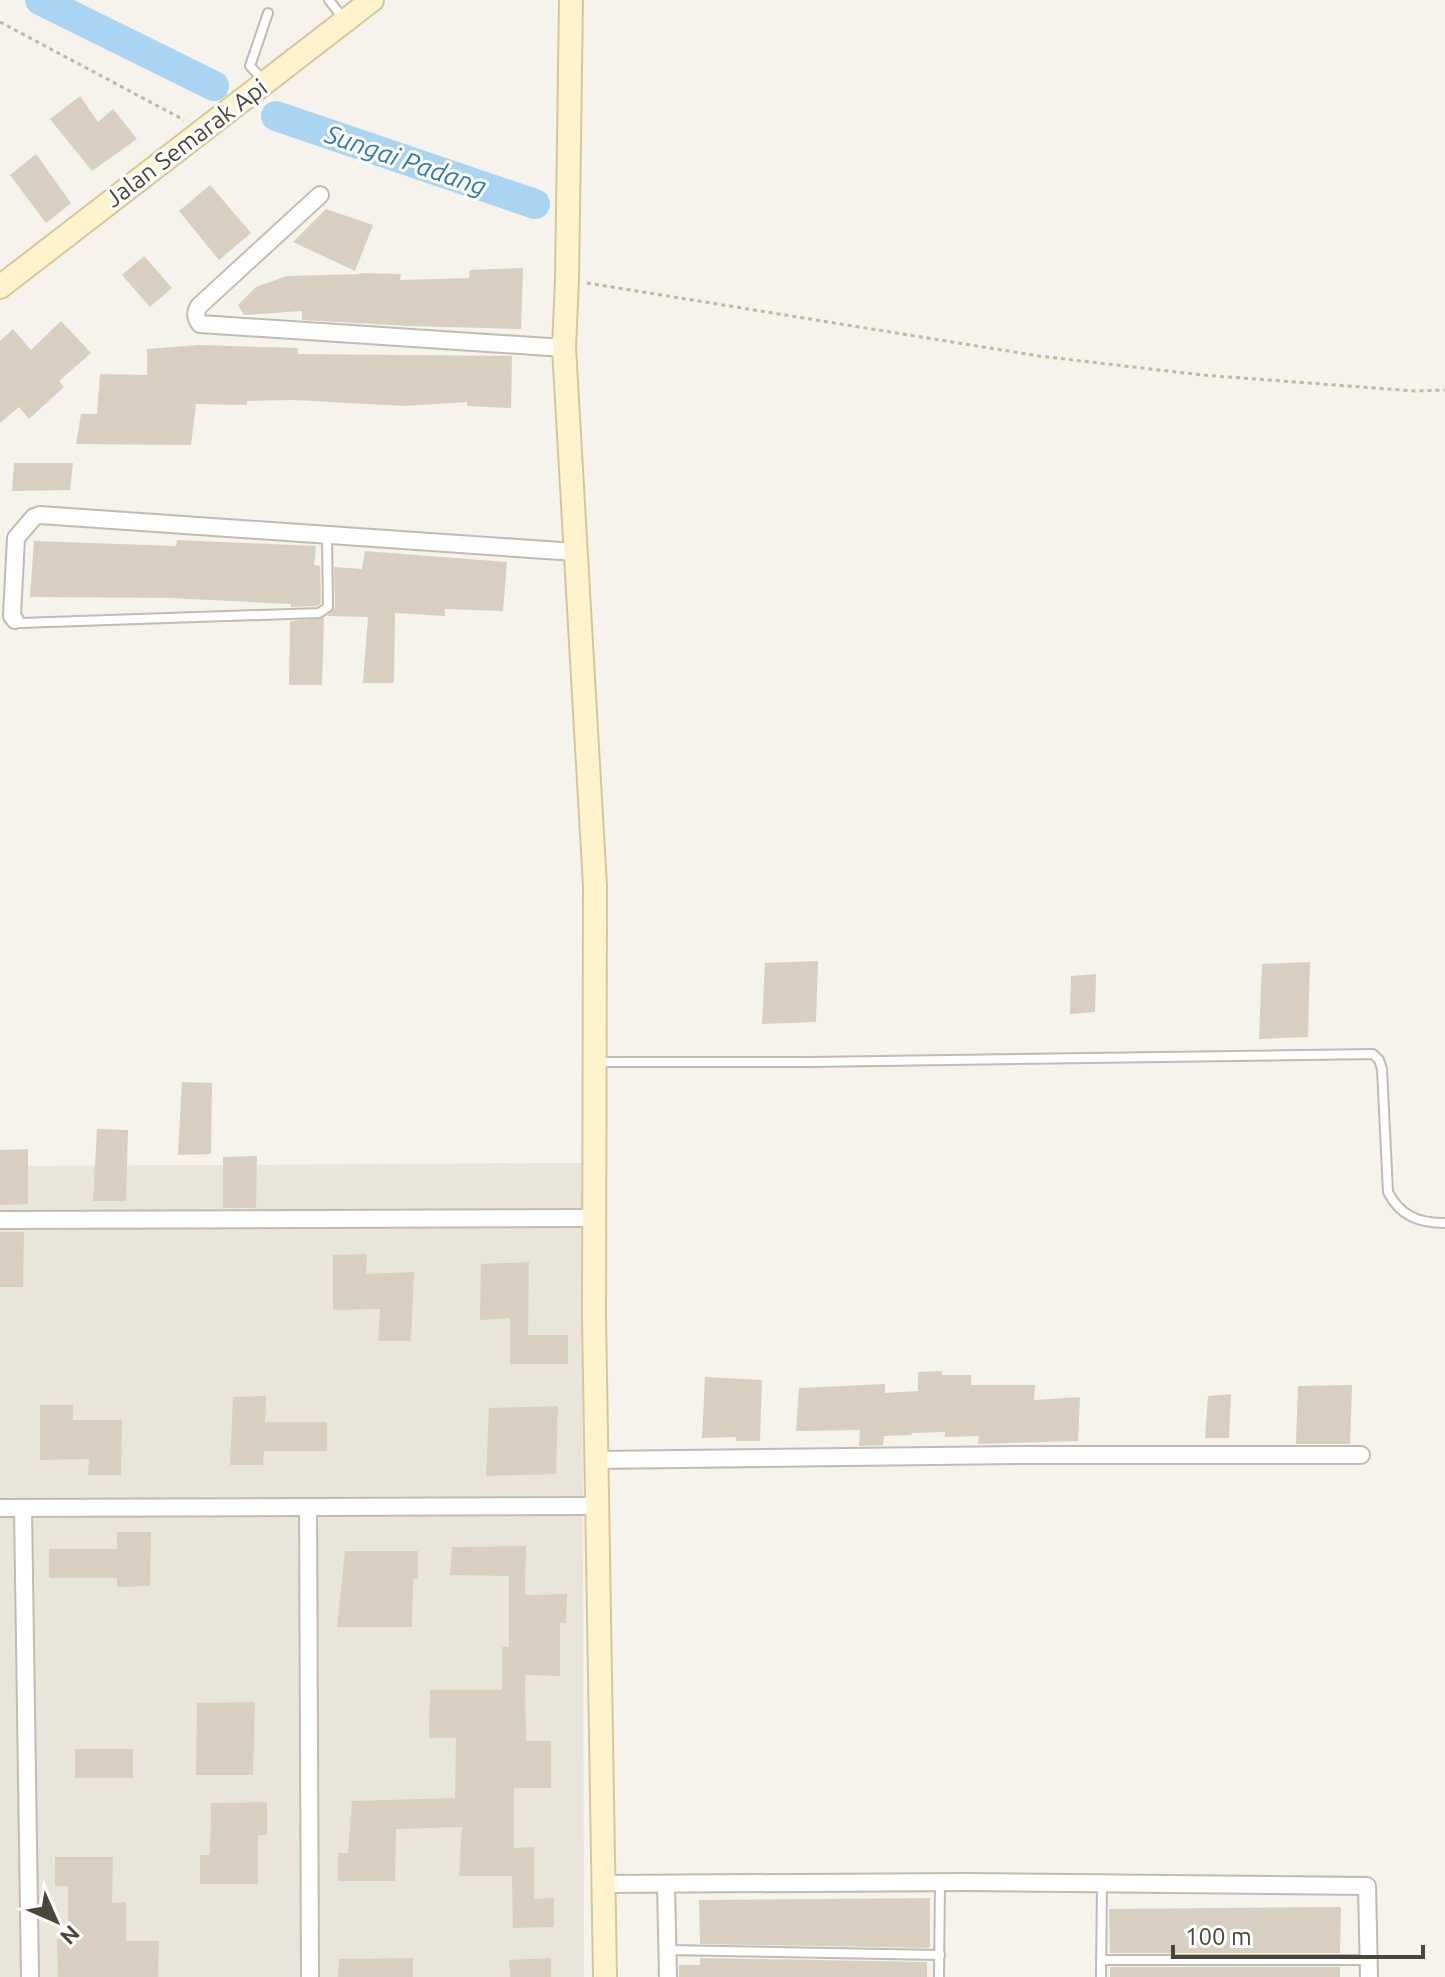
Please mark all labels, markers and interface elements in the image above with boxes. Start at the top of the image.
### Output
street label: Jalan Semarak Api [100,73,272,213]
water label: Sungai Padang [321,119,490,201]
north arrow [16,1881,96,1961]
scale bar [1173,1909,1423,1959]
text: N [56,1921,85,1950]
text: 100 m [1185,1923,1252,1950]

